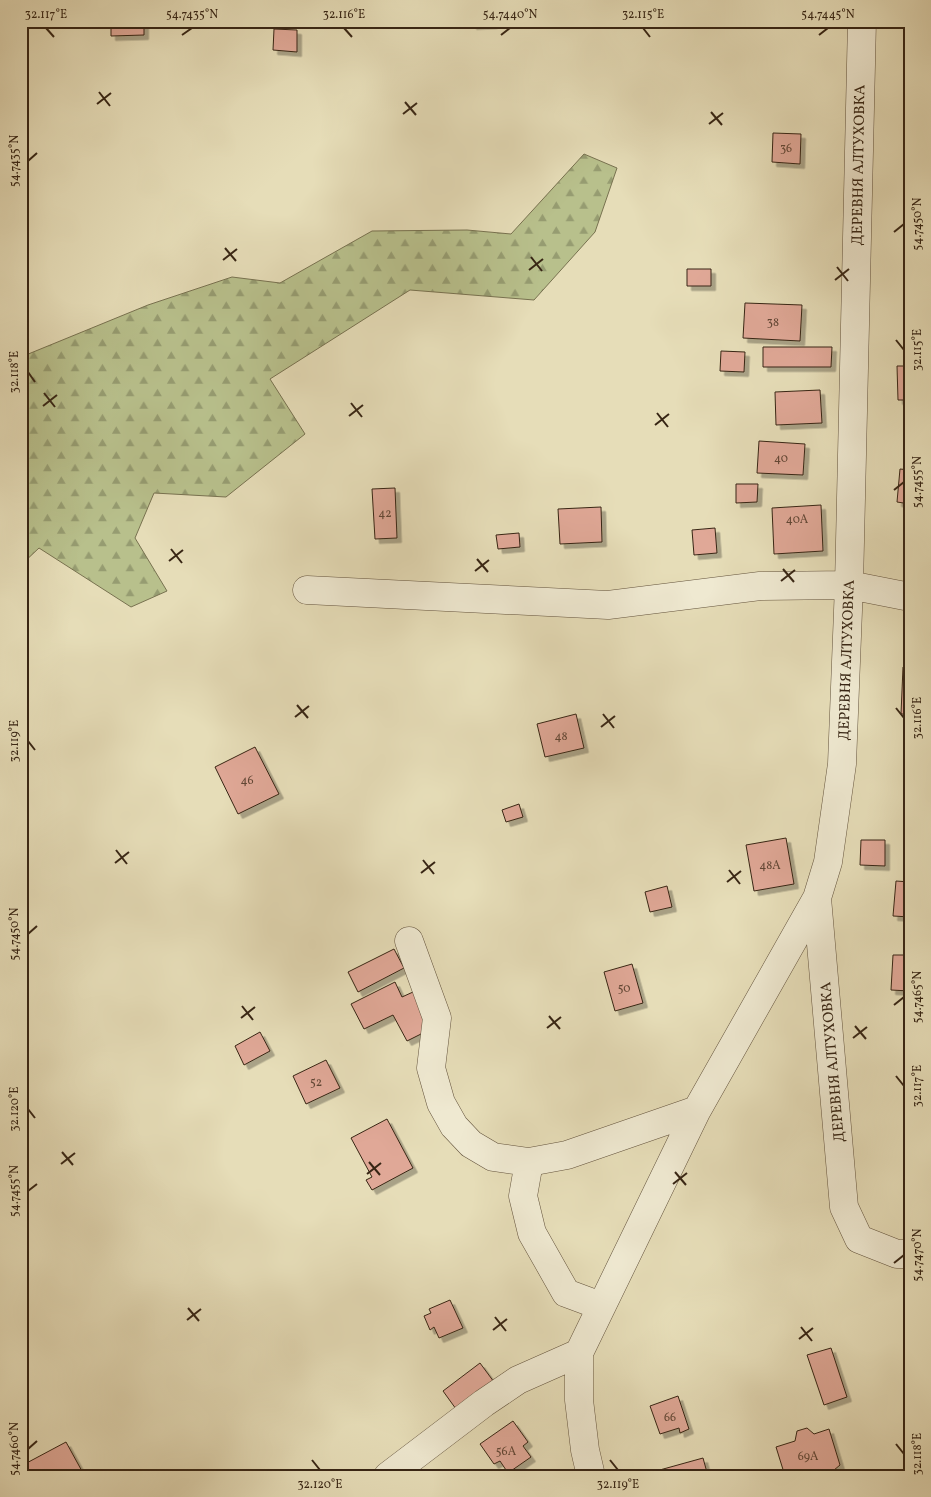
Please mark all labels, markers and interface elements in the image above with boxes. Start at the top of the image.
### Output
text: 32.117°E [25,7,67,23]
text: 54.7435°N [166,7,218,23]
text: 32.116°E [323,7,365,23]
text: 54.7440°N [483,7,537,23]
text: 32.115°E [622,7,664,23]
text: 54.7445°N [801,7,855,23]
street label: ДЕРЕВНЯ АЛТУХОВКА [848,84,871,246]
text: 54.7435°N [7,135,23,187]
house number: 36 [780,141,792,157]
text: 54.7450°N [910,197,926,250]
house number: 38 [767,315,779,331]
text: 32.115°E [910,329,926,371]
text: 32.118°E [7,351,23,393]
house number: 40 [774,451,788,467]
text: 54.7455°N [910,456,926,508]
house number: 42 [378,506,392,522]
house number: 40А [786,512,809,528]
street label: ДЕРЕВНЯ АЛТУХОВКА [834,579,861,741]
text: 32.116°E [910,697,926,739]
text: 32.119°E [7,720,23,762]
house number: 48 [554,729,568,745]
house number: 46 [240,773,254,789]
house number: 48А [759,858,781,874]
text: 54.7450°N [7,907,23,960]
text: 54.7465°N [910,971,926,1023]
street label: ДЕРЕВНЯ АЛТУХОВКА [816,980,851,1143]
house number: 50 [618,981,630,997]
text: 32.117°E [910,1065,926,1107]
house number: 52 [310,1075,322,1091]
text: 32.120°E [7,1086,23,1132]
text: 54.7455°N [7,1165,23,1217]
text: 54.7470°N [910,1228,926,1282]
house number: 66 [664,1410,676,1426]
text: 54.7460°N [7,1422,23,1476]
text: 32.118°E [910,1433,926,1475]
house number: 56А [496,1444,517,1460]
house number: 69А [798,1449,819,1465]
text: 32.120°E [297,1477,343,1493]
text: 32.119°E [597,1477,639,1493]

